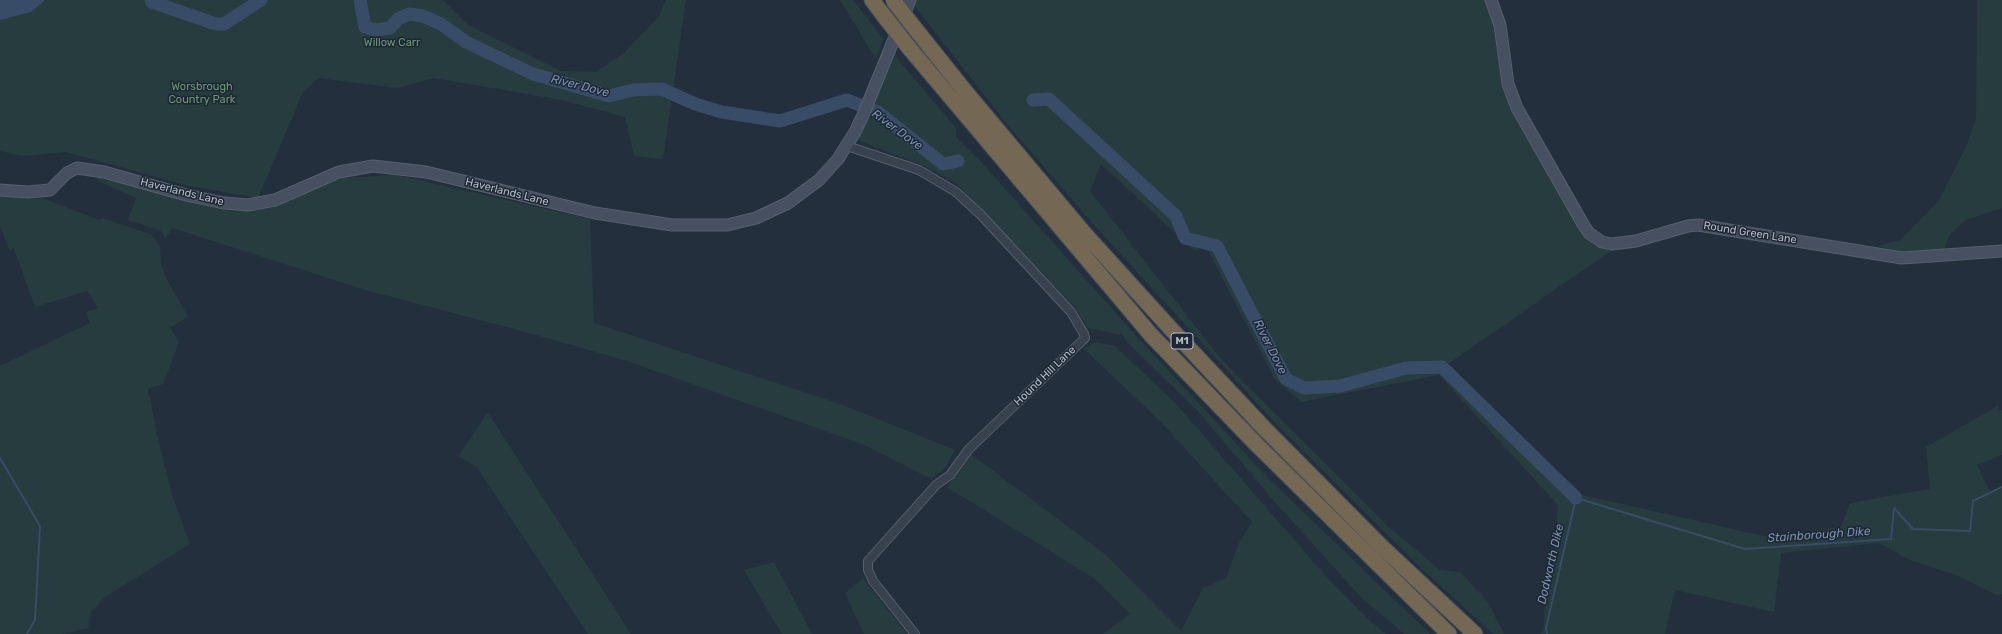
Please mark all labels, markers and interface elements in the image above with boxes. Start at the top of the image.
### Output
park label: Willow Carr [364,36,420,50]
water label: River Dove [549,72,611,100]
park label: Worsbrough Country Park [169,80,235,106]
water label: River Dove [869,107,925,153]
street label: Haverlands Lane [139,175,225,209]
street label: Haverlands Lane [464,175,550,209]
street label: Round Green Lane [1702,219,1798,247]
water label: River Dove [1250,317,1290,377]
road number: M1 [1171,333,1193,349]
street label: Hound Hill Lane [1012,343,1078,409]
water label: Dodworth Dike [1535,522,1567,606]
water label: Stainborough Dike [1767,524,1871,546]

